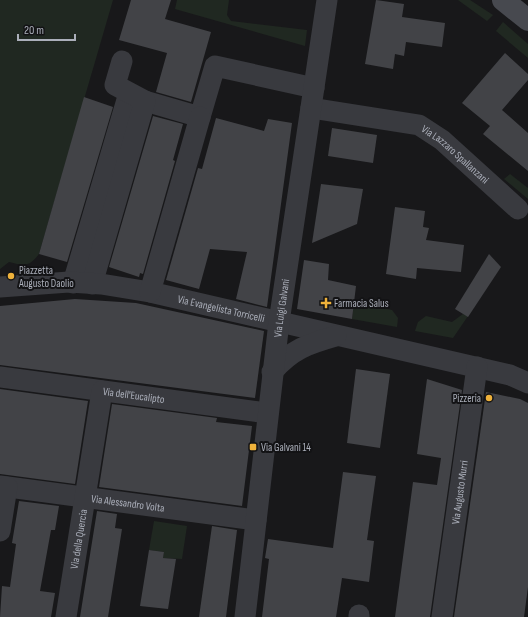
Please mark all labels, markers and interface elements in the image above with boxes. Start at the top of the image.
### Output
scale bar [18,16,75,42]
text: 20 m [24,23,44,38]
street label: Via Lazzaro Spallanzani [419,122,492,186]
place label: Piazzetta Augusto Daolio [18,264,74,290]
marker: Piazzetta Augusto Daolio [6,271,16,281]
street label: Via Luigi Galvani [271,278,292,338]
street label: Via Evangelista Torricelli [176,292,266,325]
place label: Farmacia Salus [334,297,389,310]
marker: Farmacia Salus [321,298,331,308]
street label: Via dell'Eucalipto [102,384,166,406]
place label: Pizzeria [453,392,481,405]
marker: Pizzeria [484,393,494,403]
place label: Via Galvani 14 [261,441,311,454]
marker: Via Galvani 14 [248,442,258,452]
street label: Via Augusto Murri [449,459,470,525]
street label: Via Alessandro Volta [90,492,165,514]
street label: Via della Quercia [67,508,90,570]

